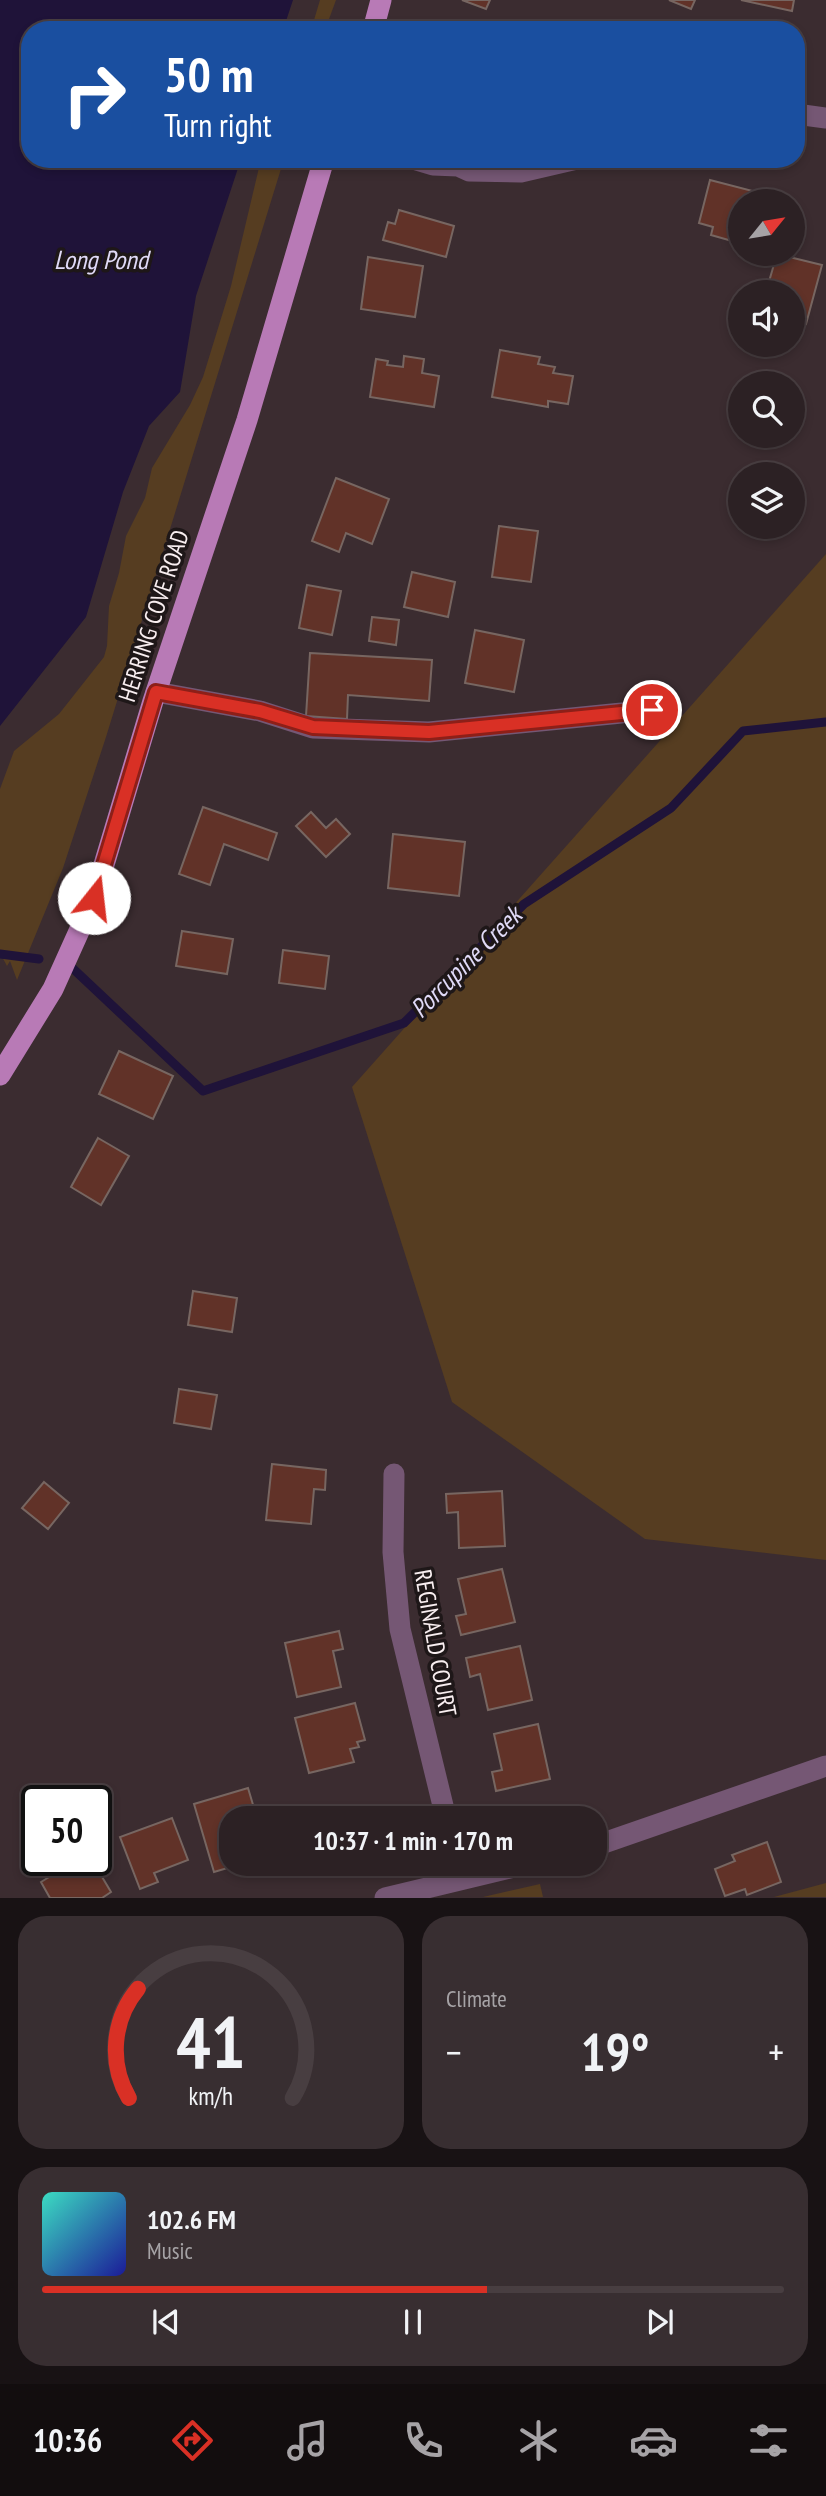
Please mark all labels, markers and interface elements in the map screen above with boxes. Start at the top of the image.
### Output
text: 50 m [164,42,253,106]
icon: right [49,49,140,140]
text: Turn right [164,104,272,146]
north arrow [728,189,805,266]
map controls [728,189,805,539]
water label: Long Pond [54,243,152,276]
button: sound [728,280,805,357]
button: search [728,371,805,448]
button: layers [728,462,805,539]
street label: HERRING COVE ROAD [111,526,196,706]
pin [622,680,682,740]
icon: arrive [633,691,671,729]
position arrow [57,861,131,935]
water label: Porcupine Creek [403,897,530,1024]
street label: REGINALD COURT [407,1567,464,1719]
speed limit sign: 50 [21,1785,112,1876]
text: 10:37 · 1 min · 170 m [313,1824,513,1857]
text: Climate [446,1984,507,2013]
text: 41 [176,1995,246,2089]
text: 19° [581,2018,649,2085]
text: − [446,2027,462,2076]
text: + [768,2027,784,2076]
text: km/h [189,2080,233,2112]
text: 102.6 FM [147,2203,236,2236]
text: Music [147,2236,193,2265]
icon: previous [147,2303,185,2341]
icon: pause [394,2303,432,2341]
icon: next [641,2303,679,2341]
icon: directions [168,2416,217,2465]
icon: music [283,2416,332,2465]
icon: phone [399,2416,448,2465]
icon: climate [514,2416,563,2465]
icon: car [629,2416,678,2465]
icon: filters [744,2416,793,2465]
text: 10:36 [33,2419,102,2461]

